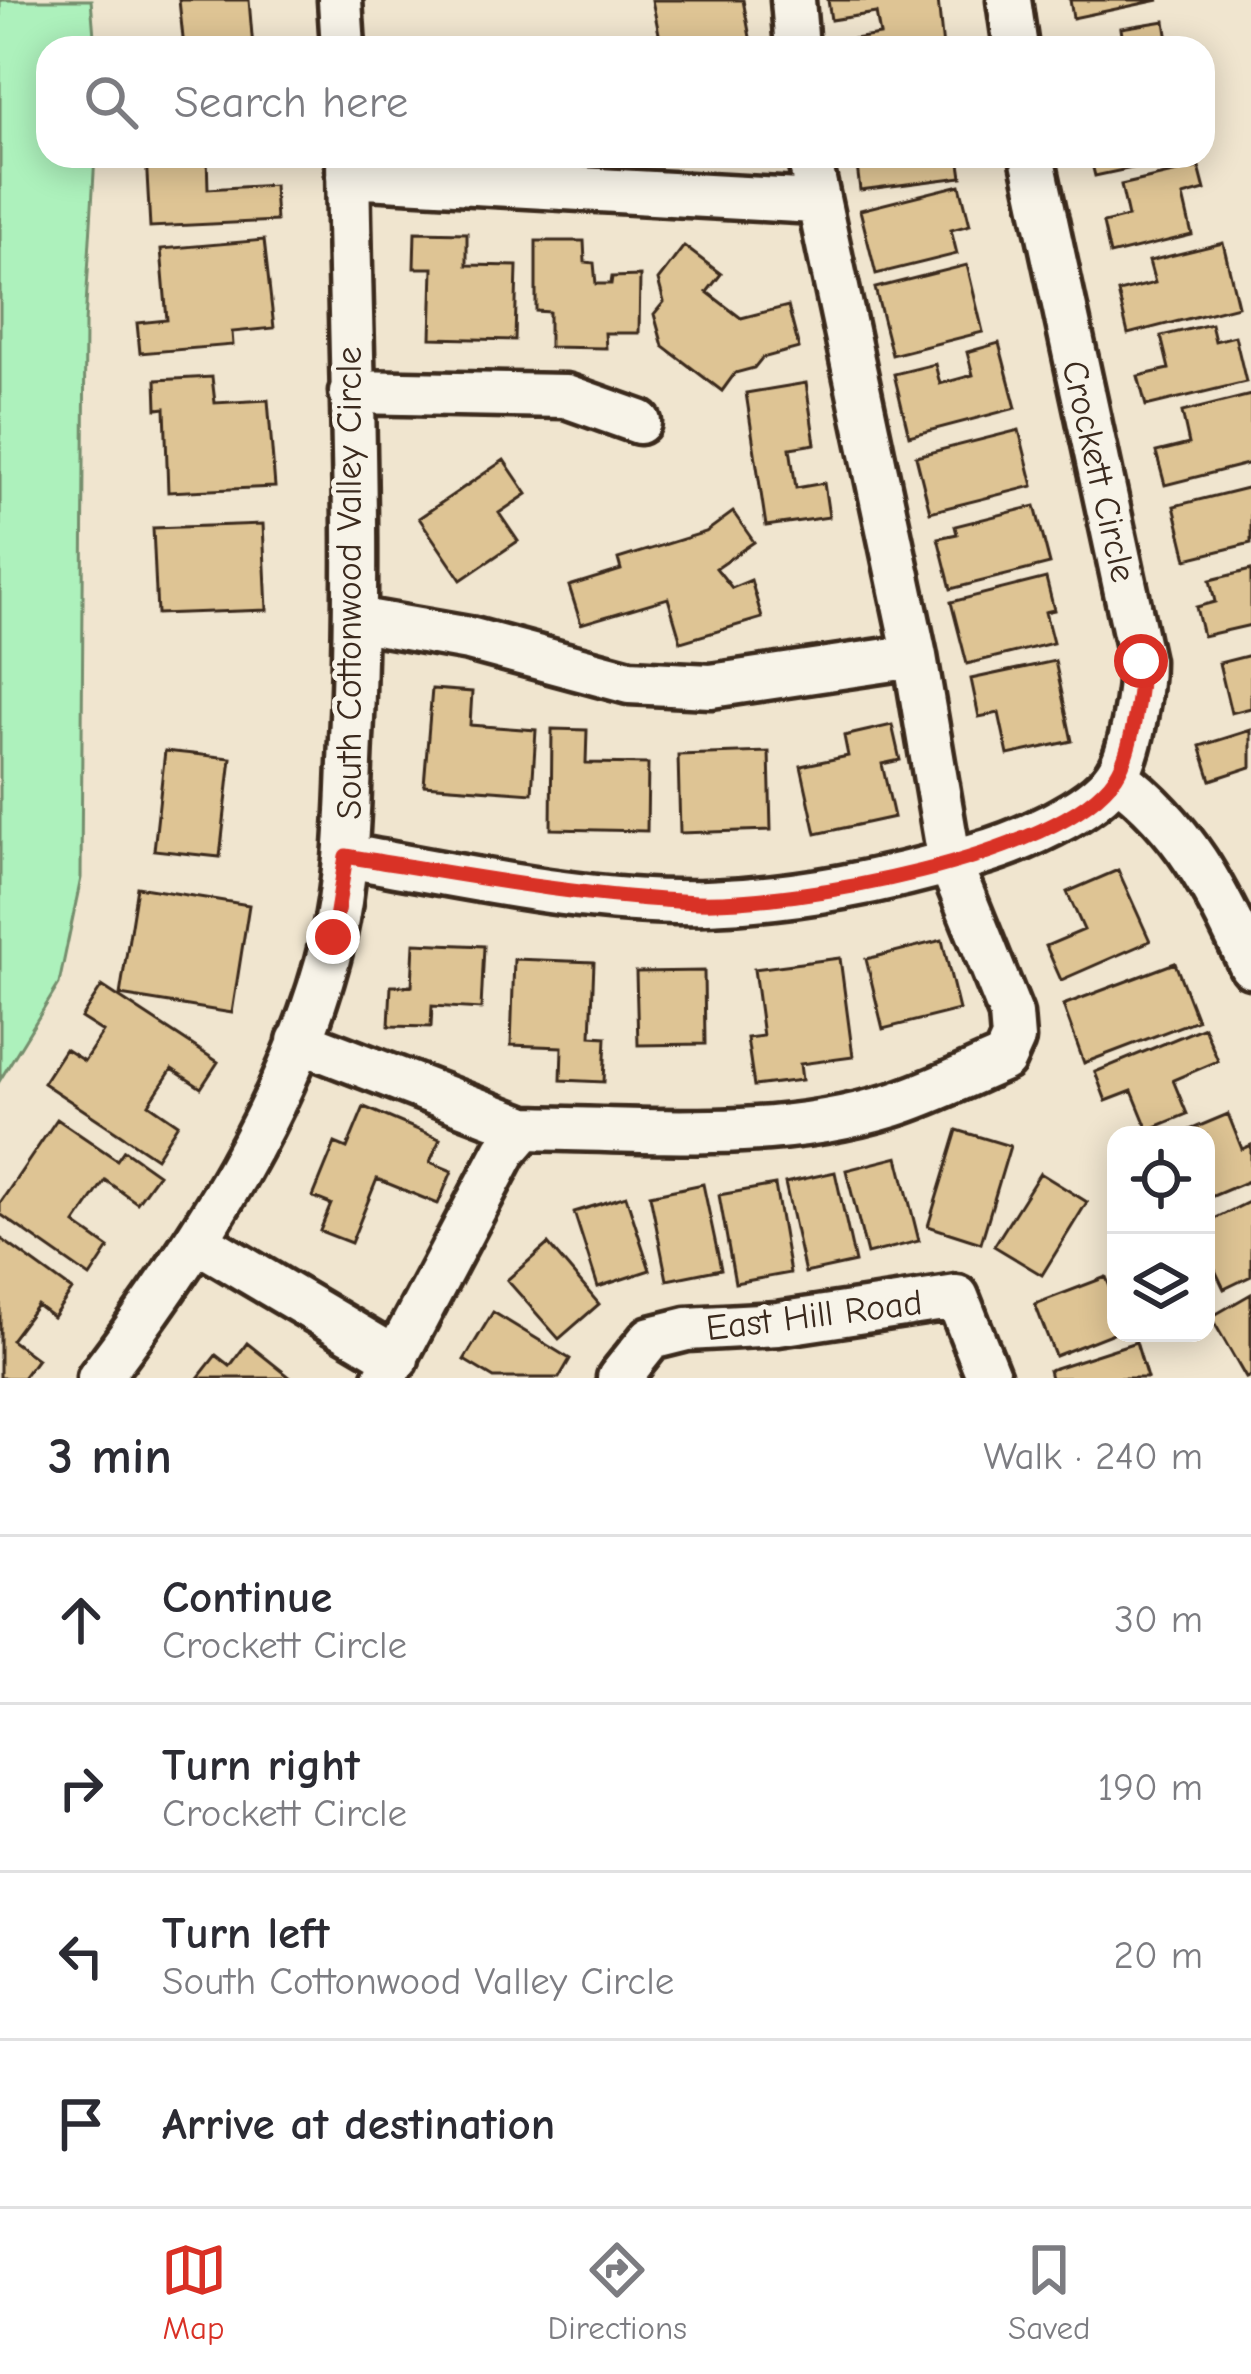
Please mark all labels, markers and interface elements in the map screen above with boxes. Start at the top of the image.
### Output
search box [36,36,1215,168]
icon: search [78,69,144,135]
text: Search here [174,76,408,128]
street label: South Cottonwood Valley Circle [329,347,370,819]
street label: Crockett Circle [1053,356,1144,586]
route start [1114,634,1168,688]
route end [306,910,360,964]
map controls [1107,1126,1215,1342]
button: locate [1107,1126,1215,1234]
button: layers [1107,1234,1215,1342]
street label: East Hill Road [704,1282,925,1349]
text: 3 min [48,1427,172,1486]
text: Walk · 240 m [983,1434,1203,1479]
text: Continue [162,1571,332,1623]
icon: ahead [48,1587,114,1653]
text: 30 m [1114,1597,1203,1642]
text: Crockett Circle [162,1623,407,1668]
text: Turn right [162,1739,360,1791]
icon: right [48,1755,114,1821]
text: 190 m [1098,1765,1203,1810]
text: Crockett Circle [162,1791,407,1836]
text: Turn left [162,1907,329,1959]
icon: left [48,1923,114,1989]
text: 20 m [1114,1933,1203,1978]
text: South Cottonwood Valley Circle [162,1959,674,2004]
icon: arrive [48,2091,114,2157]
text: Arrive at destination [162,2098,555,2150]
tab: Map [161,2237,227,2347]
tab: Directions [548,2237,687,2347]
tab: Saved [1008,2237,1090,2347]

